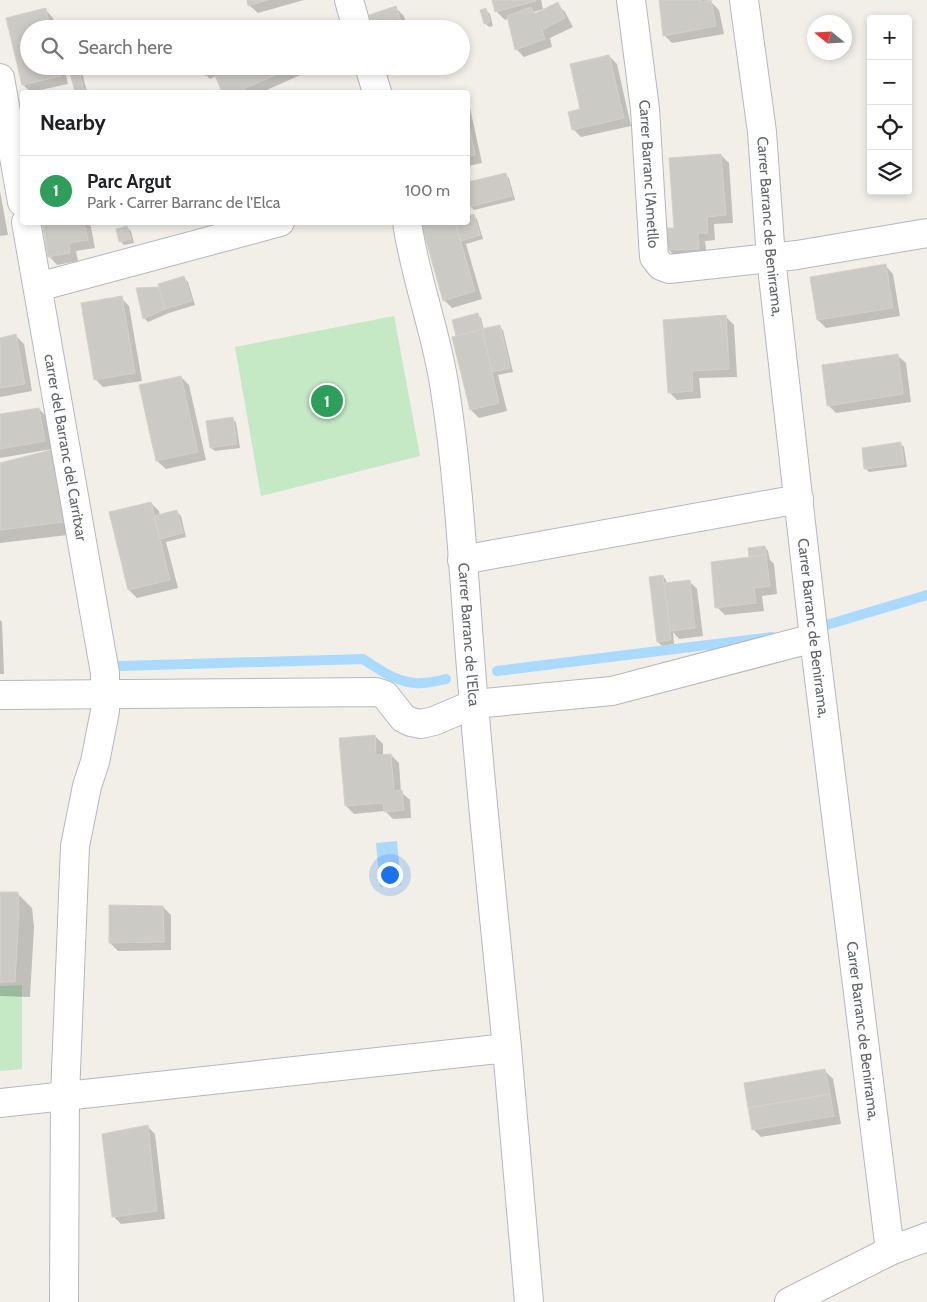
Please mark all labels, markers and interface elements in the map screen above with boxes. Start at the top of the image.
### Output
north arrow [807,15,852,60]
map controls [867,15,912,195]
button: + [867,15,912,60]
search box [20,20,470,75]
icon: search [38,34,66,62]
text: Search here [78,36,172,59]
button: − [867,60,912,105]
street label: Carrer Barranc l'Ametllo [635,99,662,249]
button: locate [867,105,912,150]
text: Nearby [40,110,106,135]
street label: Carrer Barranc de Benirrama, [753,136,787,317]
button: layers [867,150,912,195]
text: Parc Argut [87,170,171,193]
text: 1 [53,181,59,200]
text: 100 m [405,181,450,200]
text: Park · Carrer Barranc de l'Elca [87,193,280,212]
street label: carrer del Barranc del Carritxar [40,353,91,543]
pin: 1 [311,382,343,420]
street label: Carrer Barranc de Benirrama, [794,537,833,719]
street label: Carrer Barranc de l'Elca [454,562,483,708]
your location [377,862,403,888]
street label: Carrer Barranc de Benirrama, [843,940,883,1122]

